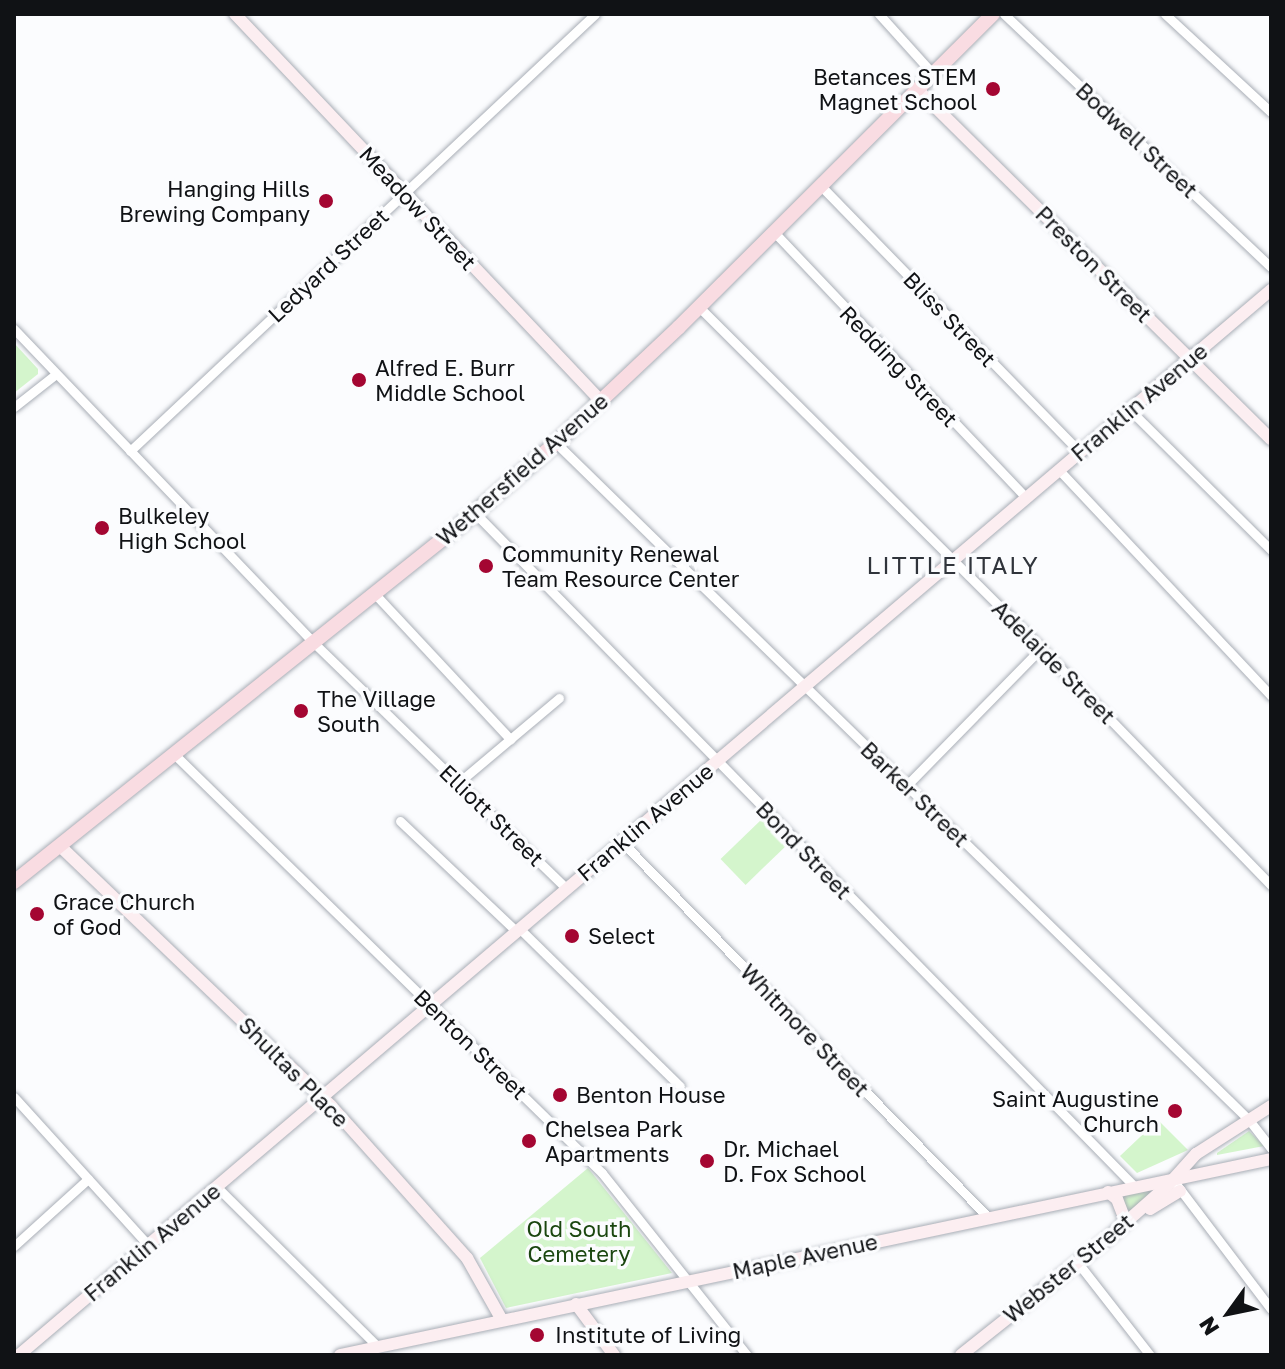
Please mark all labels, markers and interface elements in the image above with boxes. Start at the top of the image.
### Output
place label: Betances STEM Magnet School [813,63,977,114]
street label: Bodwell Street [1071,77,1203,203]
marker: Betances STEM Magnet School [984,80,1002,98]
street label: Meadow Street [354,141,482,275]
place label: Hanging Hills Brewing Company [119,175,310,226]
marker: Hanging Hills Brewing Company [317,192,335,210]
street label: Preston Street [1030,200,1158,328]
street label: Ledyard Street [262,202,394,328]
street label: Bliss Street [898,266,1002,372]
street label: Redding Street [835,300,963,432]
street label: Franklin Avenue [1066,337,1212,467]
place label: Alfred E. Burr Middle School [375,354,525,406]
marker: Alfred E. Burr Middle School [350,371,368,389]
street label: Wethersfield Avenue [431,387,613,551]
place label: Bulkeley High School [118,502,246,554]
marker: Bulkeley High School [93,519,111,537]
place label: Community Renewal Team Resource Center [502,540,739,592]
district label: LITTLE ITALY [867,551,1039,579]
marker: Community Renewal Team Resource Center [477,557,495,575]
street label: Adelaide Street [987,595,1121,729]
place label: The Village South [317,685,436,736]
marker: The Village South [292,702,310,720]
street label: Barker Street [856,736,974,852]
street label: Franklin Avenue [572,757,718,887]
street label: Elliott Street [434,759,550,871]
street label: Bond Street [751,796,857,904]
place label: Grace Church of God [53,888,195,940]
marker: Grace Church of God [28,905,46,923]
place label: Select [588,923,655,949]
marker: Select [563,927,581,945]
street label: Whitmore Street [735,958,875,1102]
street label: Benton Street [409,983,533,1105]
street label: Shultas Place [234,1012,354,1132]
place label: Benton House [576,1082,725,1108]
place label: Saint Augustine Church [992,1085,1159,1136]
marker: Benton House [551,1086,569,1104]
marker: Saint Augustine Church [1166,1102,1184,1120]
place label: Chelsea Park Apartments [545,1115,683,1166]
marker: Chelsea Park Apartments [520,1132,538,1150]
place label: Dr. Michael D. Fox School [723,1135,866,1186]
marker: Dr. Michael D. Fox School [698,1152,716,1170]
street label: Franklin Avenue [79,1177,225,1307]
street label: Webster Street [998,1208,1138,1328]
park label: Old South Cemetery [526,1215,632,1266]
street label: Maple Avenue [730,1228,880,1284]
north arrow [1189,1273,1269,1353]
text: N [1193,1312,1224,1341]
place label: Institute of Living [555,1322,741,1348]
marker: Institute of Living [526,1324,548,1346]

